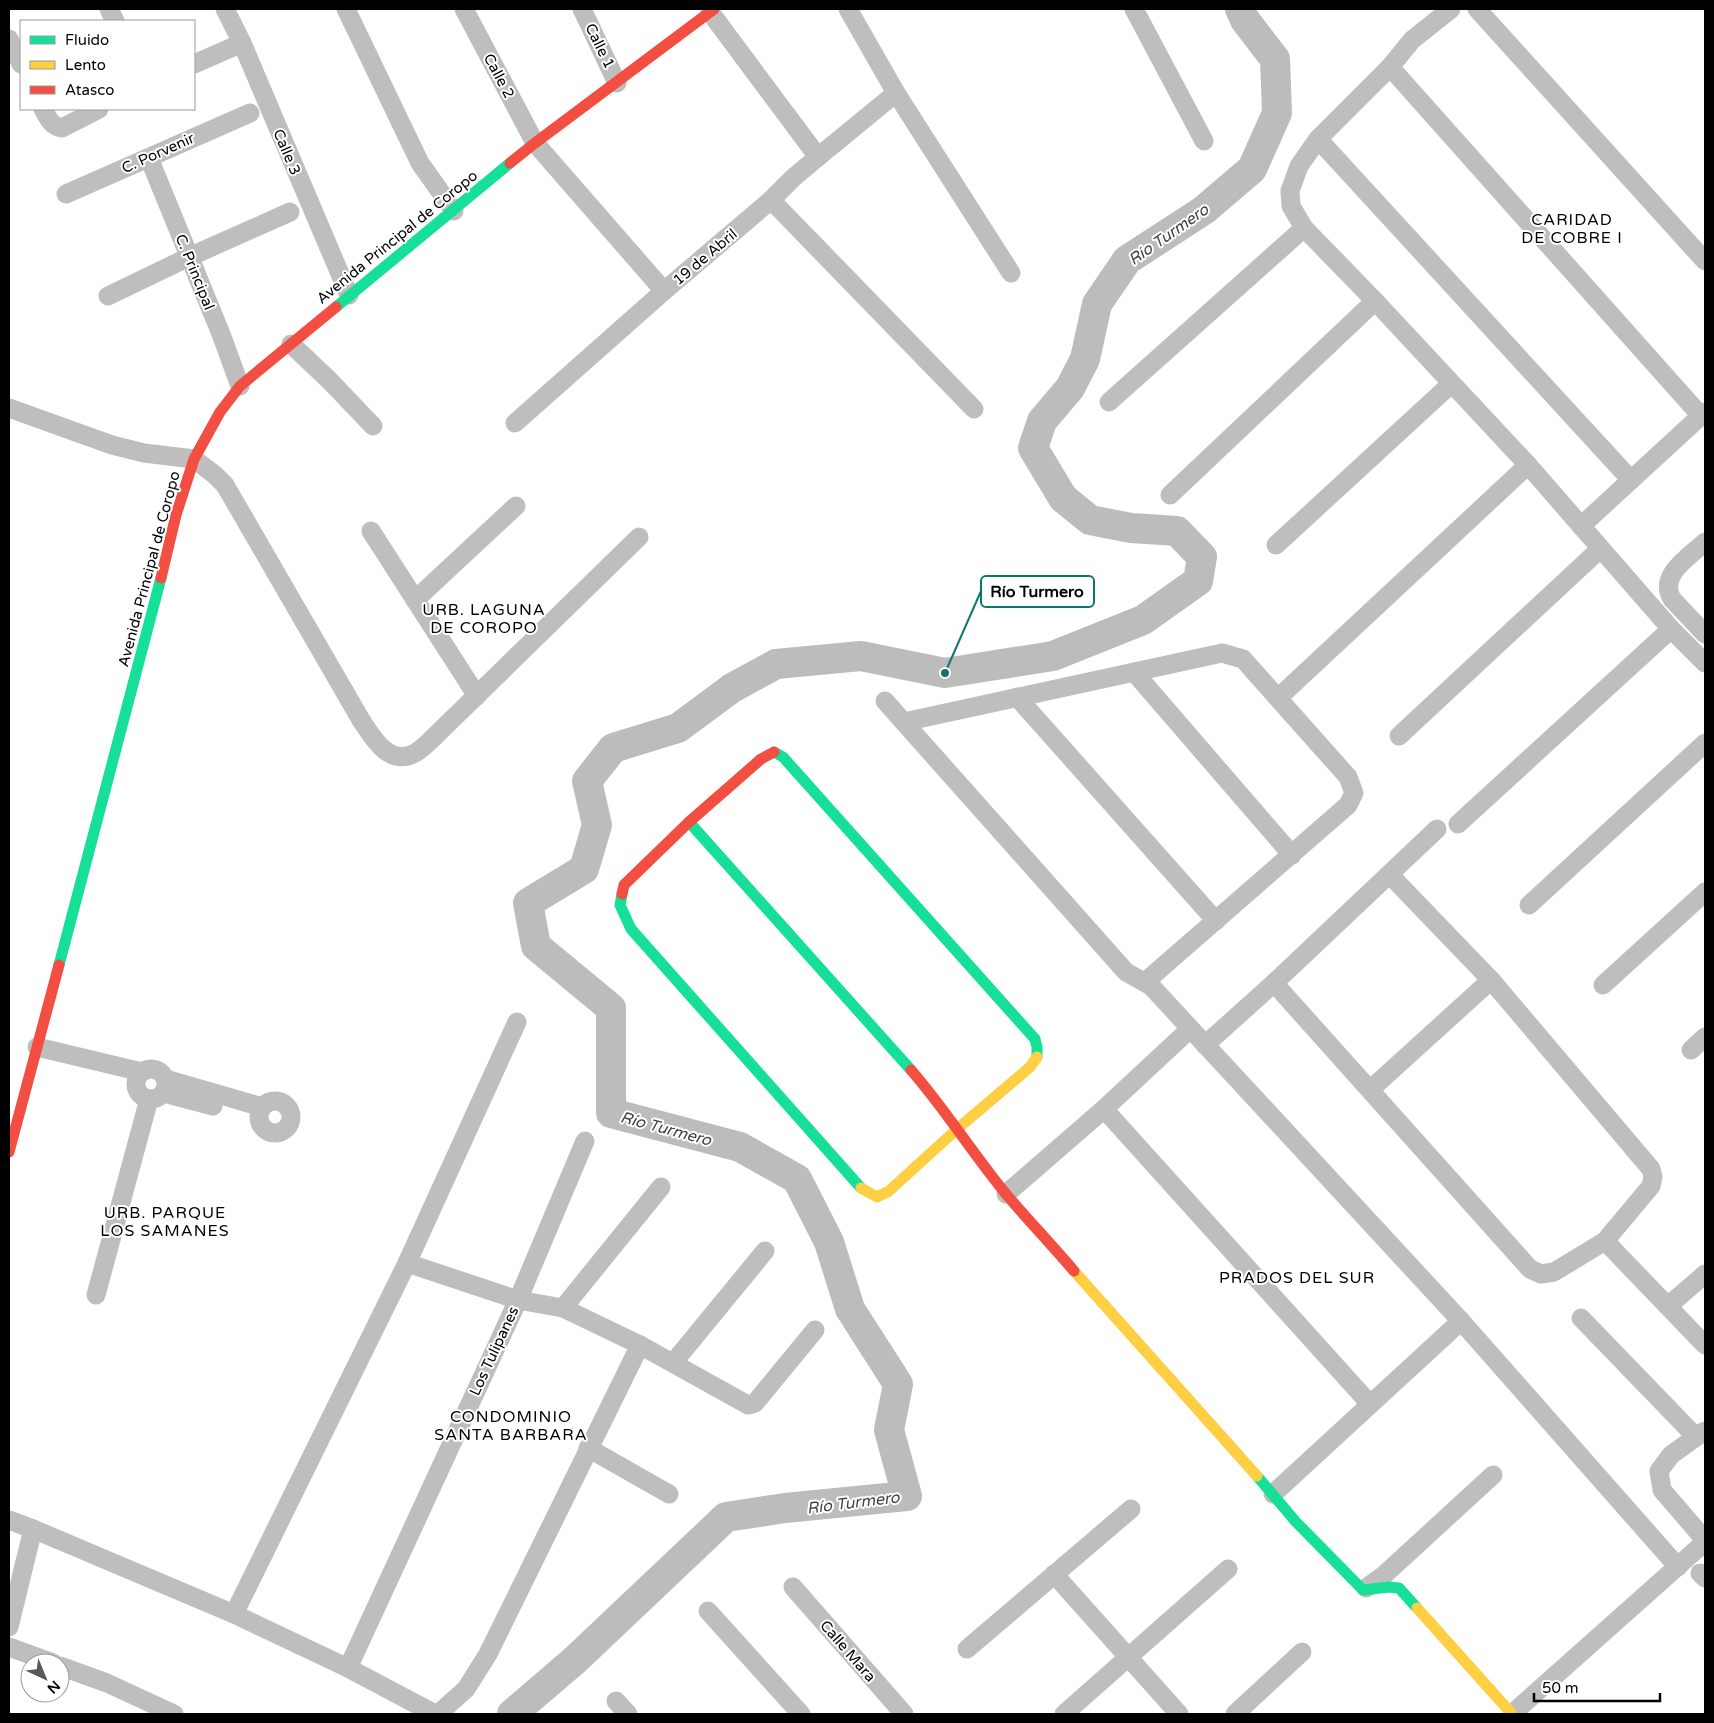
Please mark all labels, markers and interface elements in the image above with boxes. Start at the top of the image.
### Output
legend [20,20,195,110]
street label: Calle 1 [581,20,619,72]
text: Fluido [65,31,109,49]
street label: Calle 2 [480,51,518,101]
text: Lento [65,56,106,74]
text: Atasco [65,81,114,99]
street label: Calle 3 [269,126,305,178]
street label: C. Porvenir [119,129,197,177]
street label: Avenida Principal de Coropo [313,166,481,308]
water label: Río Turmero [1125,199,1214,270]
district label: CARIDAD DE COBRE I [1521,210,1623,248]
street label: 19 de Abril [669,225,741,289]
street label: C. Principal [172,231,218,313]
street label: Avenida Principal de Coropo [114,469,184,669]
callout: Río Turmero [981,576,1094,607]
text: Río Turmero [990,582,1084,602]
district label: URB. LAGUNA DE COROPO [422,600,546,638]
water label: Río Turmero [618,1107,715,1151]
district label: URB. PARQUE LOS SAMANES [100,1203,230,1241]
district label: PRADOS DEL SUR [1219,1268,1375,1288]
street label: Los Tulipanes [465,1304,523,1398]
district label: CONDOMINIO SANTA BARBARA [434,1407,588,1445]
water label: Río Turmero [806,1487,902,1519]
street label: Calle Mara [816,1616,880,1686]
north arrow [20,1653,70,1703]
scale bar [1534,1670,1660,1702]
text: N [44,1677,64,1697]
text: 50 m [1542,1679,1579,1697]

